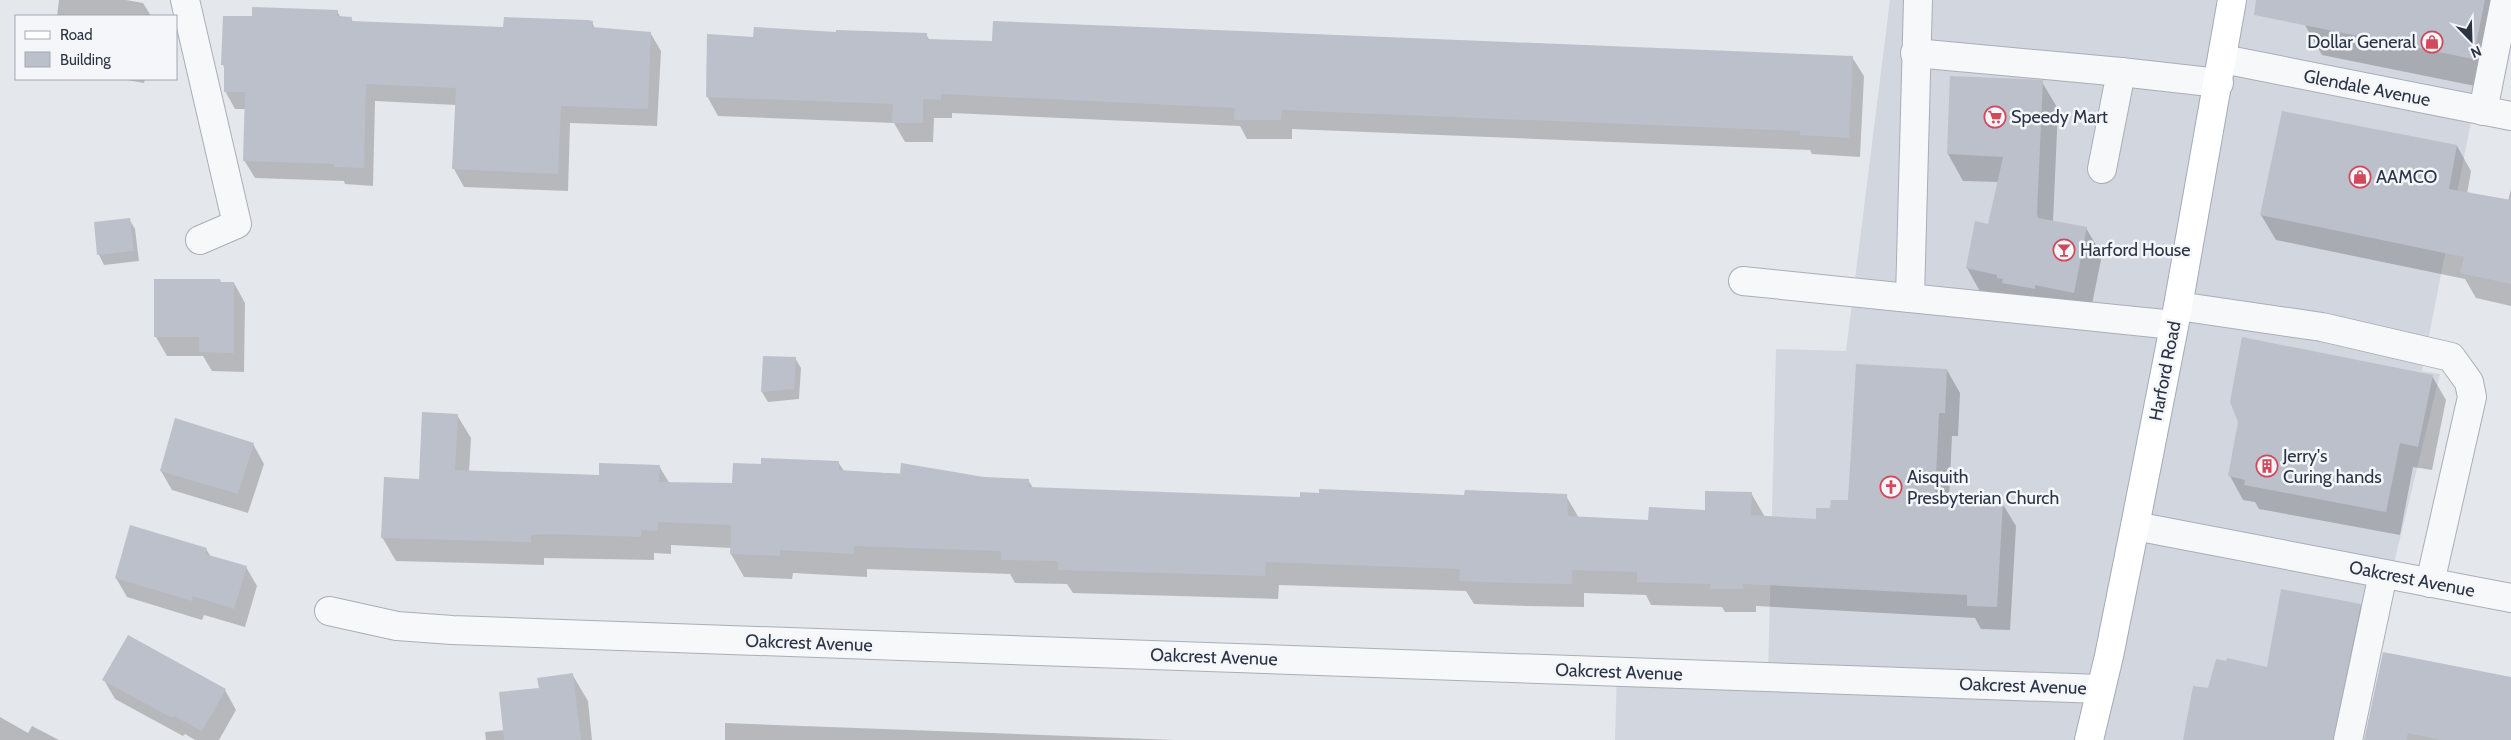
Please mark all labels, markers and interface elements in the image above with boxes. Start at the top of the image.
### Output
legend [15,15,178,80]
north arrow [2446,15,2496,65]
text: Road [60,26,93,44]
shop icon: Dollar General [2420,30,2444,54]
place label: Dollar General [2307,31,2417,53]
text: N [2468,42,2484,62]
text: Building [60,51,111,69]
street label: Glendale Avenue [2302,65,2432,111]
supermarket icon: Speedy Mart [1983,105,2007,129]
place label: Speedy Mart [2011,106,2108,128]
shop icon: AAMCO [2348,165,2372,189]
place label: AAMCO [2376,166,2438,188]
bar icon: Harford House [2052,238,2076,262]
place label: Harford House [2080,239,2191,261]
street label: Harford Road [2145,319,2185,423]
place label: Jerry's Curing hands [2282,445,2382,488]
building icon: Jerry's Curing hands [2255,454,2279,478]
place label: Aisquith Presbyterian Church [1907,466,2059,509]
church icon: Aisquith Presbyterian Church [1879,475,1903,499]
street label: Oakcrest Avenue [2347,556,2477,602]
street label: Oakcrest Avenue [745,630,873,656]
street label: Oakcrest Avenue [1150,644,1278,670]
street label: Oakcrest Avenue [1555,659,1683,685]
street label: Oakcrest Avenue [1959,673,2087,699]

